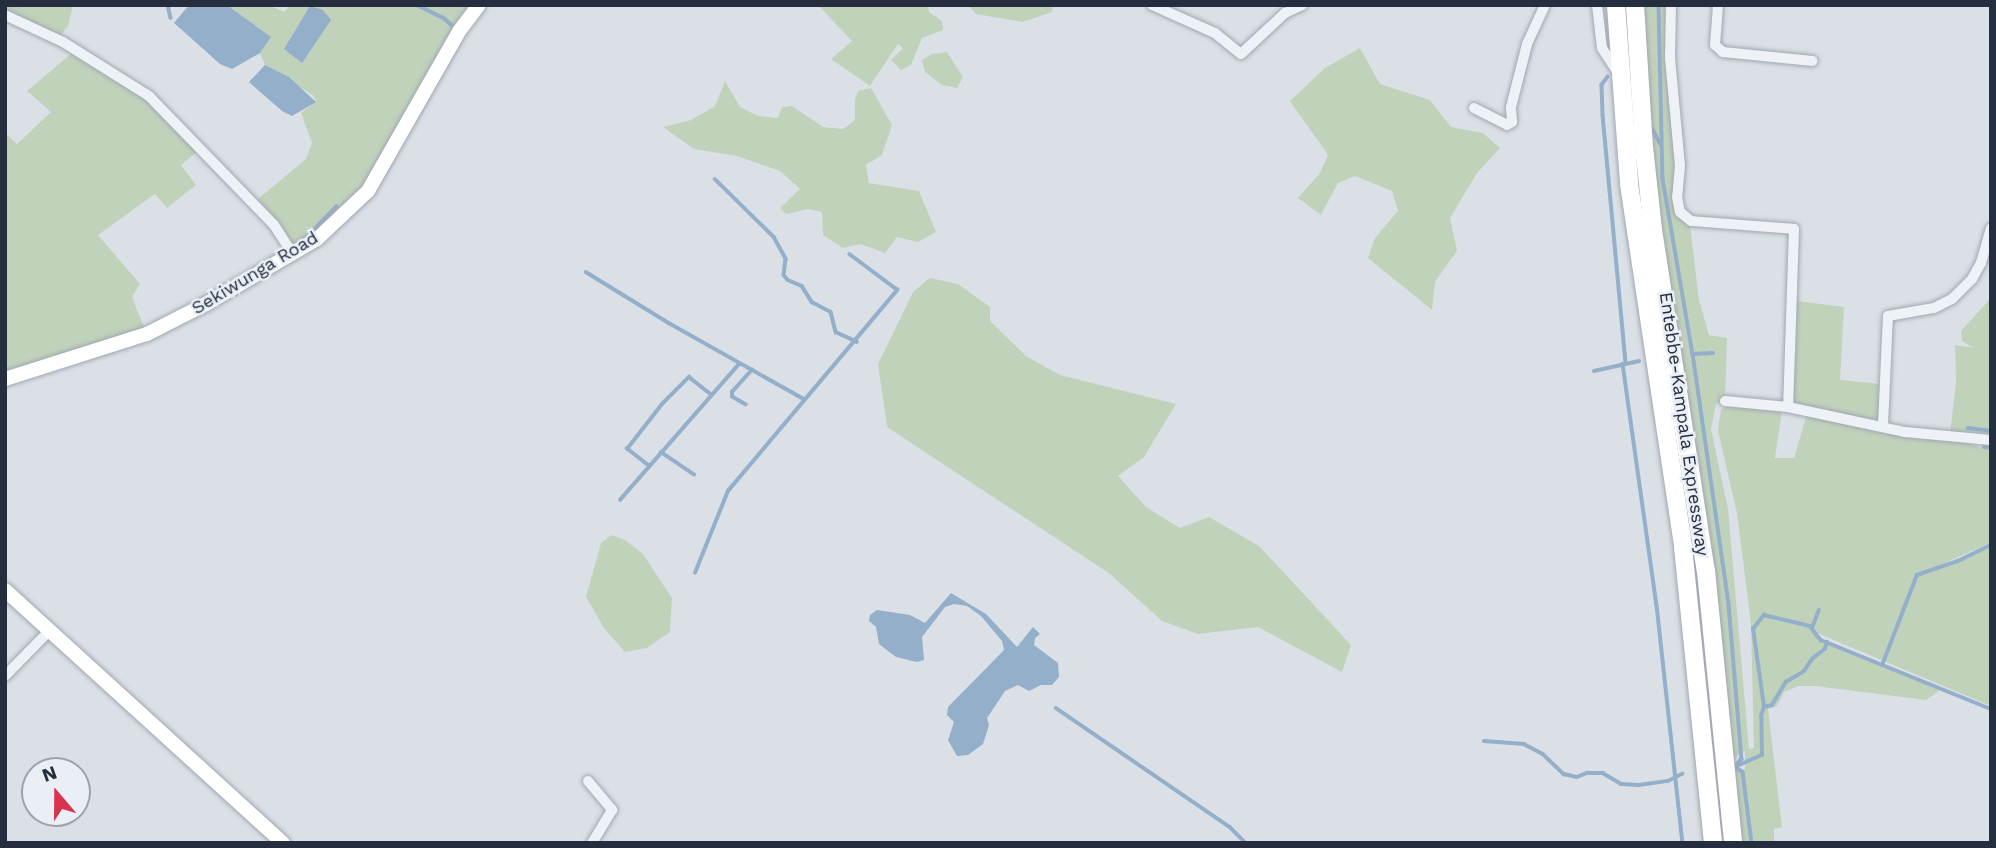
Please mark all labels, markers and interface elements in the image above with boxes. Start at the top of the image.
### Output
street label: Sekiwunga Road [188,227,322,319]
street label: Entebbe-Kampala Expressway [1655,290,1713,558]
north arrow [21,757,91,827]
text: N [39,760,60,787]

